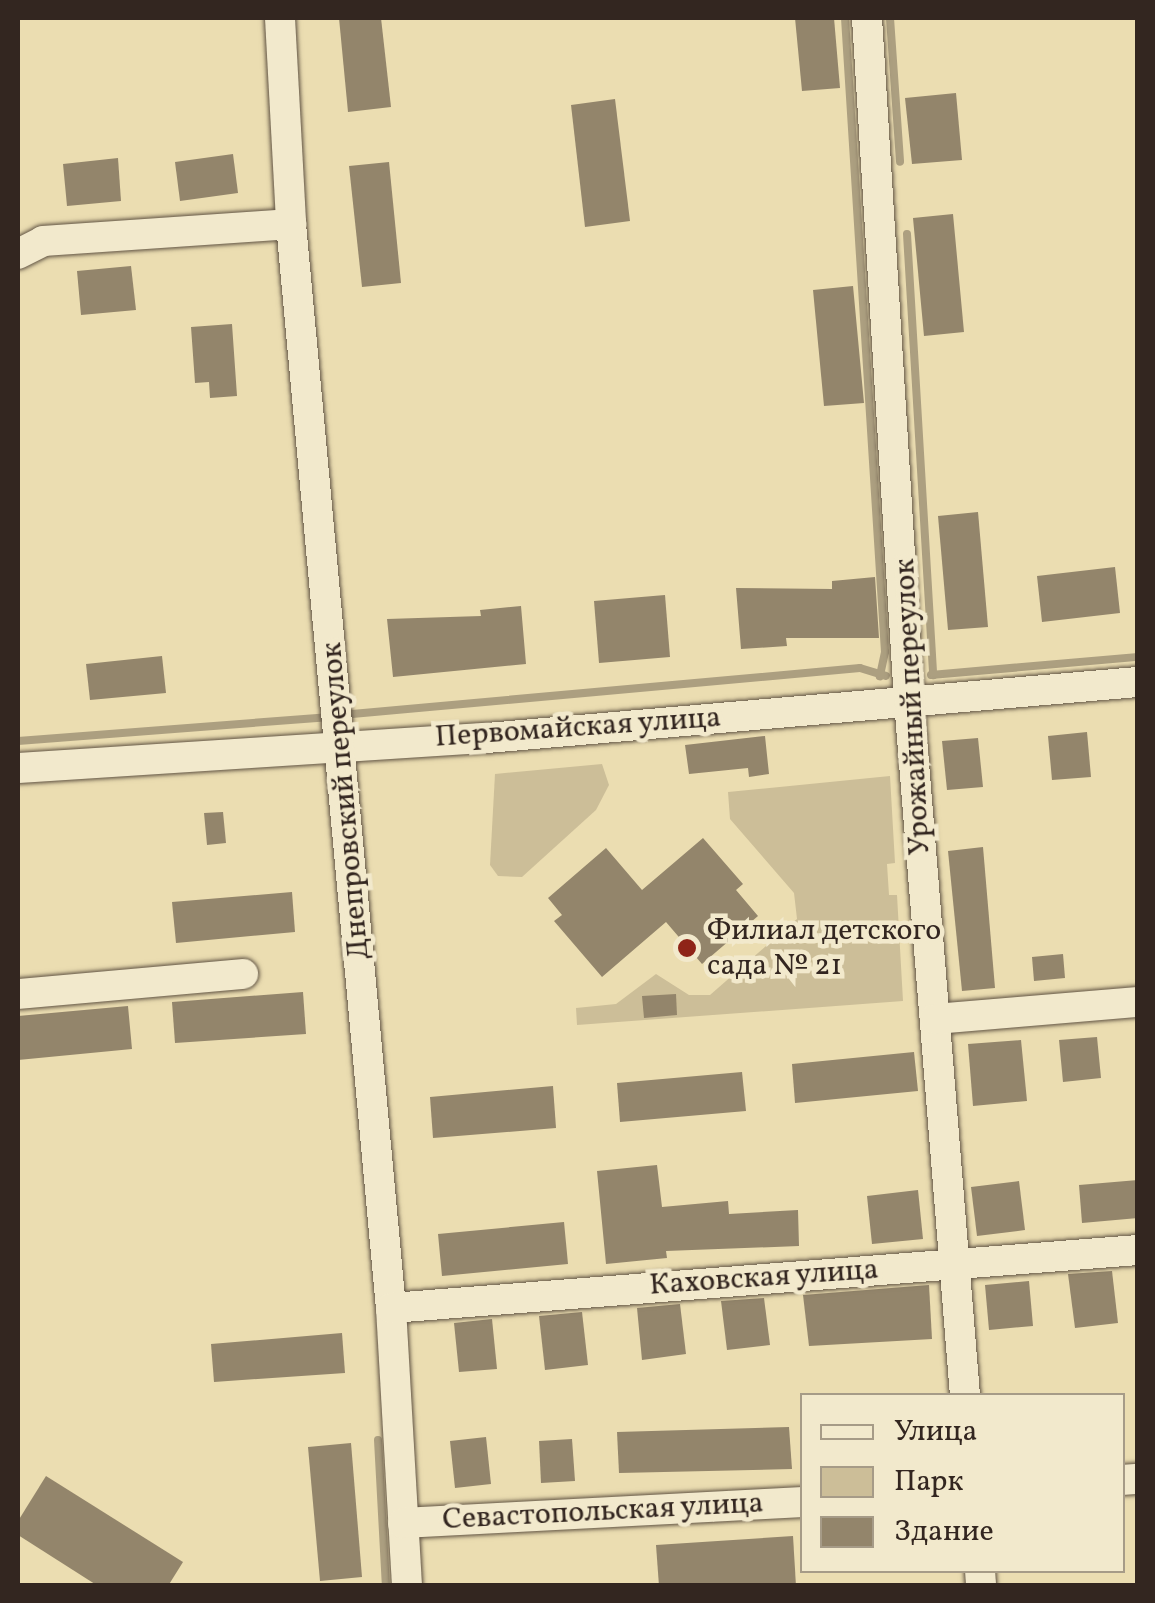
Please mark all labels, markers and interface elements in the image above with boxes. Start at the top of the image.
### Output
street label: Урожайный переулок [887,558,939,856]
street label: Днепровский переулок [314,641,378,961]
street label: Первомайская улица [433,700,723,756]
place label: Филиал детского сада № 21 [707,913,941,984]
marker: Филиал детского сада № 21 [676,937,698,959]
street label: Каховская улица [648,1252,880,1304]
legend [800,1393,1125,1573]
text: Улица [894,1411,977,1453]
text: Парк [894,1461,963,1503]
street label: Севастопольская улица [441,1486,765,1538]
text: Здание [894,1511,994,1553]

